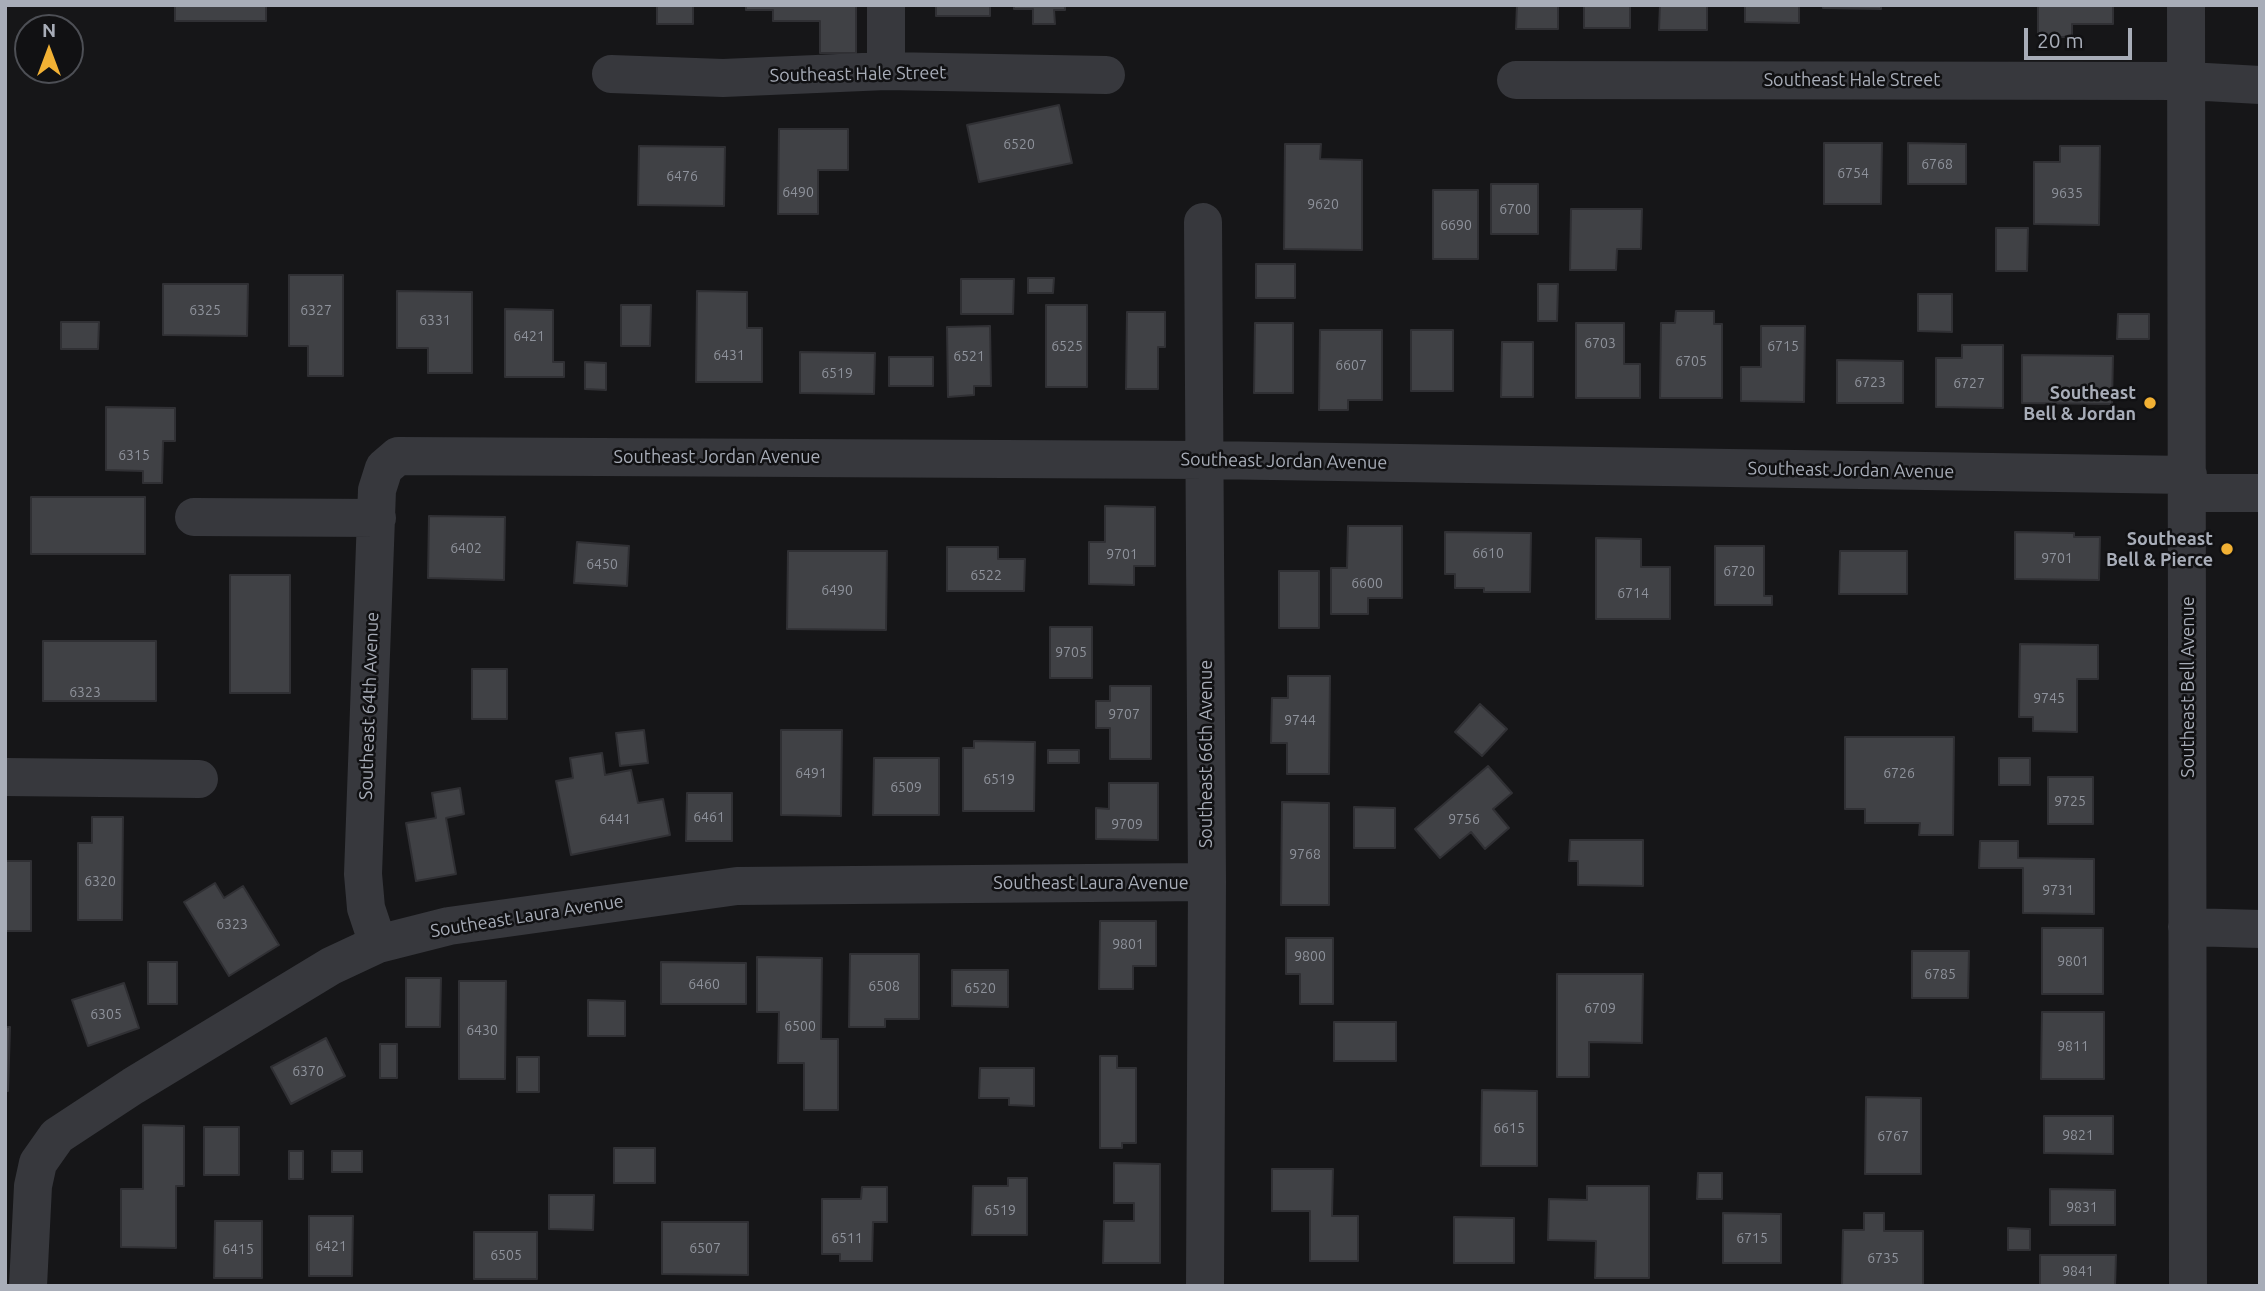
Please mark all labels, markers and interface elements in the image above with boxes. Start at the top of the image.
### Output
north arrow [14,14,84,84]
scale bar [2027,14,2136,58]
text: N [42,19,56,41]
text: 20 m [2037,28,2084,52]
street label: Southeast Hale Street [770,62,946,86]
street label: Southeast Hale Street [1764,69,1940,91]
house number: 6520 [1003,136,1035,152]
house number: 6768 [1921,156,1953,172]
house number: 6754 [1837,165,1869,181]
house number: 6476 [666,168,698,184]
house number: 6490 [782,184,814,200]
house number: 9635 [2051,185,2083,201]
house number: 9620 [1307,196,1339,212]
house number: 6700 [1499,201,1531,217]
house number: 6690 [1440,217,1472,233]
house number: 6325 [189,302,221,318]
house number: 6327 [300,302,332,318]
house number: 6331 [419,312,451,328]
house number: 6421 [513,328,545,344]
house number: 6703 [1584,335,1616,351]
house number: 6525 [1051,338,1083,354]
house number: 6715 [1767,338,1799,354]
house number: 6431 [713,347,745,363]
house number: 6521 [953,348,985,364]
house number: 6705 [1675,353,1707,369]
house number: 6607 [1335,357,1367,373]
house number: 6519 [821,365,853,381]
house number: 6723 [1854,374,1886,390]
house number: 6727 [1953,375,1985,391]
place label: Southeast Bell & Jordan [2023,382,2136,424]
marker: Southeast Bell & Jordan [2142,395,2158,411]
street label: Southeast Jordan Avenue [614,446,820,468]
house number: 6315 [118,447,150,463]
street label: Southeast Jordan Avenue [1180,448,1388,474]
street label: Southeast Jordan Avenue [1747,457,1955,483]
place label: Southeast Bell & Pierce [2106,528,2213,570]
house number: 6402 [450,540,482,556]
marker: Southeast Bell & Pierce [2219,541,2235,557]
house number: 6610 [1472,545,1504,561]
house number: 9701 [1106,546,1138,562]
house number: 9701 [2041,550,2073,566]
house number: 6450 [586,556,618,572]
house number: 6720 [1723,563,1755,579]
house number: 6522 [970,567,1002,583]
house number: 6600 [1351,575,1383,591]
house number: 6490 [821,582,853,598]
house number: 6714 [1617,585,1649,601]
street label: Southeast Bell Avenue [2177,596,2199,778]
street label: Southeast 64th Avenue [355,612,383,800]
house number: 9705 [1055,644,1087,660]
street label: Southeast 66th Avenue [1195,660,1217,848]
house number: 6323 [69,684,101,700]
house number: 9745 [2033,690,2065,706]
house number: 9707 [1108,706,1140,722]
house number: 9744 [1284,712,1316,728]
house number: 6491 [795,765,827,781]
house number: 6726 [1883,765,1915,781]
house number: 6519 [983,771,1015,787]
house number: 6509 [890,779,922,795]
house number: 9725 [2054,793,2086,809]
house number: 6461 [693,809,725,825]
house number: 6441 [599,811,631,827]
house number: 9756 [1448,811,1480,827]
house number: 9709 [1111,816,1143,832]
house number: 9768 [1289,846,1321,862]
street label: Southeast Laura Avenue [993,872,1189,894]
house number: 6320 [84,873,116,889]
house number: 9731 [2042,882,2074,898]
street label: Southeast Laura Avenue [429,890,625,942]
house number: 6323 [216,916,248,932]
house number: 9801 [1112,936,1144,952]
house number: 9800 [1294,948,1326,964]
house number: 9801 [2057,953,2089,969]
house number: 6785 [1924,966,1956,982]
house number: 6460 [688,976,720,992]
house number: 6508 [868,978,900,994]
house number: 6520 [964,980,996,996]
house number: 6709 [1584,1000,1616,1016]
house number: 6305 [90,1006,122,1022]
house number: 6500 [784,1018,816,1034]
house number: 6430 [466,1022,498,1038]
house number: 9811 [2057,1038,2089,1054]
house number: 6370 [292,1063,324,1079]
house number: 6615 [1493,1120,1525,1136]
house number: 9821 [2062,1127,2094,1143]
house number: 6767 [1877,1128,1909,1144]
house number: 9831 [2066,1199,2098,1215]
house number: 6519 [984,1202,1016,1218]
house number: 6511 [831,1230,863,1246]
house number: 6715 [1736,1230,1768,1246]
house number: 6421 [315,1238,347,1254]
house number: 6507 [689,1240,721,1256]
house number: 6415 [222,1241,254,1257]
house number: 6505 [490,1247,522,1263]
house number: 6735 [1867,1250,1899,1266]
house number: 9841 [2062,1263,2094,1279]

